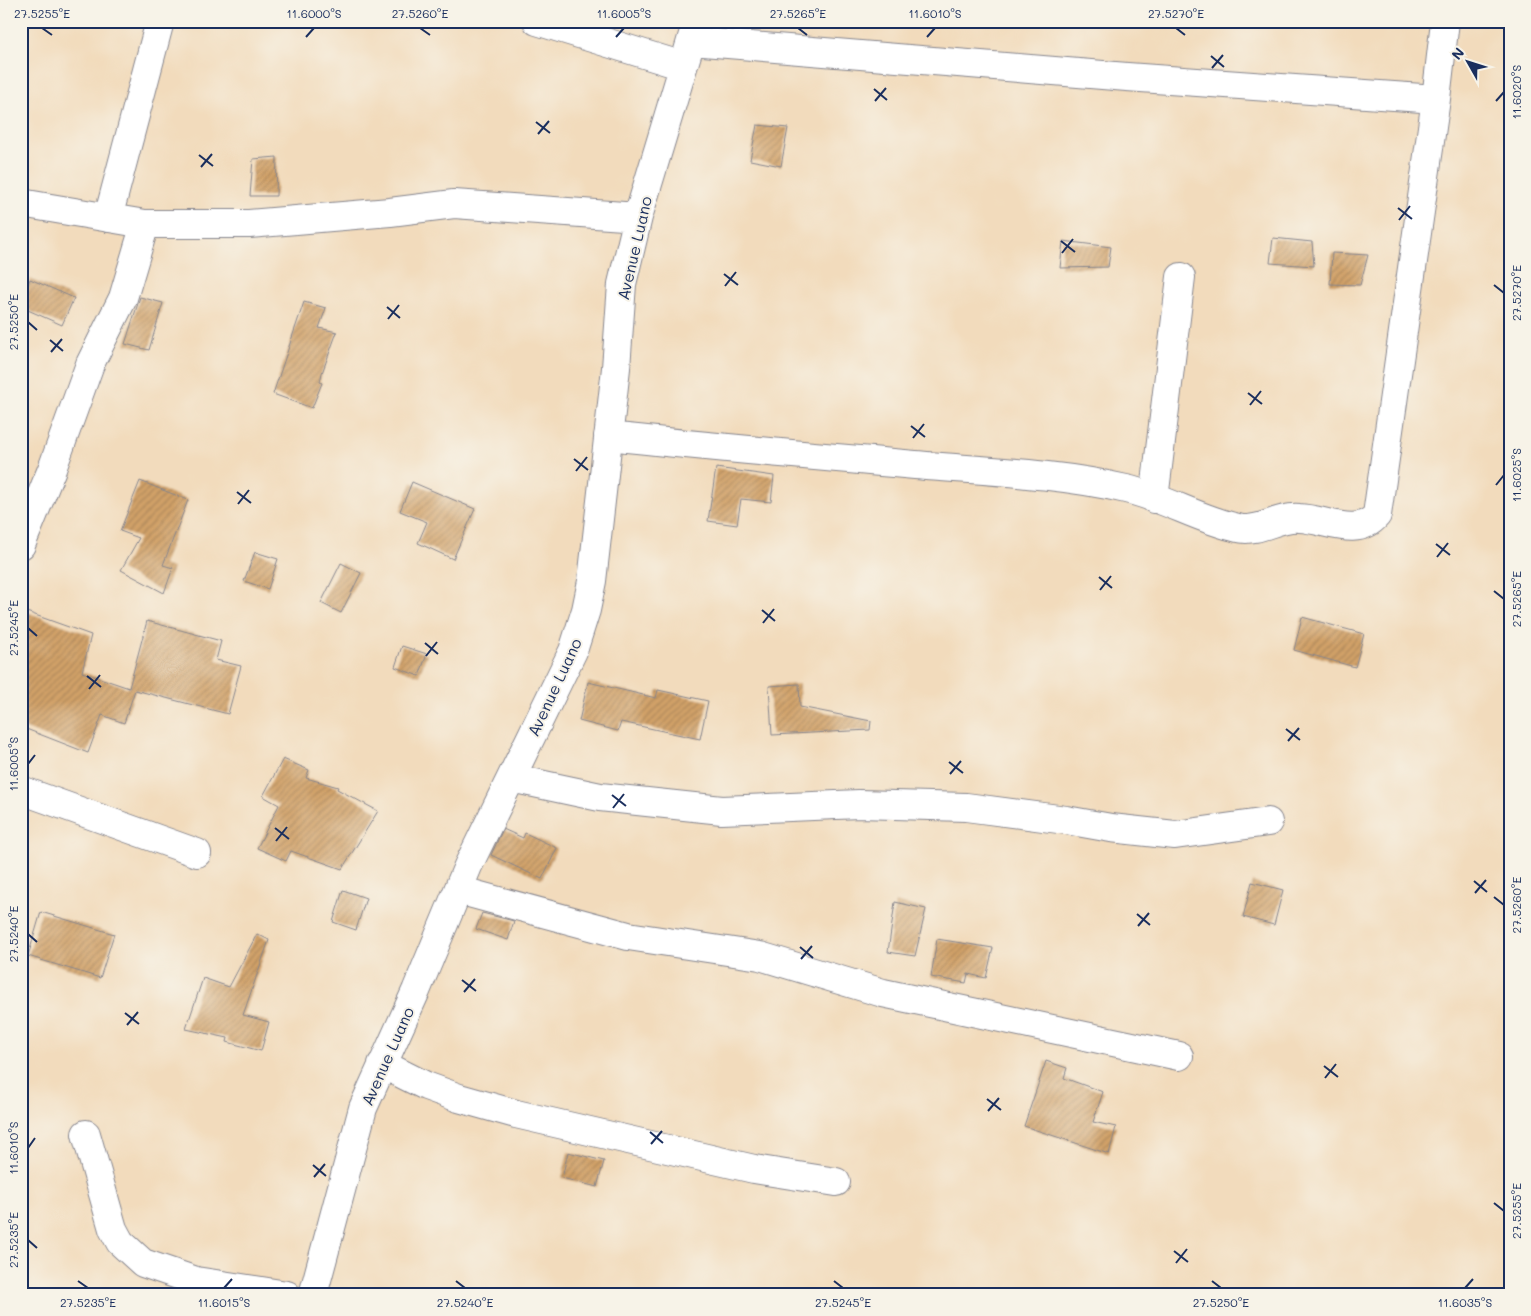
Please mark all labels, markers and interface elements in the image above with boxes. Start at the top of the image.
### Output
text: 27.5255°E [14,5,70,21]
text: 11.6000°S [286,5,342,21]
text: 27.5260°E [392,5,448,21]
text: 11.6005°S [597,5,652,21]
text: 27.5265°E [770,5,826,21]
text: 11.6010°S [908,5,962,21]
text: 27.5270°E [1148,5,1204,21]
north arrow [1444,38,1494,88]
text: N [1447,43,1468,64]
text: 11.6020°S [1508,65,1524,119]
street label: Avenue Luano [612,194,656,302]
text: 27.5270°E [1508,265,1524,321]
text: 27.5250°E [5,294,21,350]
text: 11.6025°S [1508,448,1524,502]
text: 27.5265°E [1508,571,1524,627]
text: 27.5245°E [5,600,21,656]
street label: Avenue Luano [522,635,586,739]
text: 11.6005°S [5,736,21,791]
text: 27.5260°E [1508,877,1524,933]
text: 27.5240°E [5,906,21,962]
street label: Avenue Luano [356,1003,418,1109]
text: 11.6010°S [5,1121,21,1175]
text: 27.5255°E [1508,1183,1524,1239]
text: 27.5235°E [5,1212,21,1268]
text: 27.5235°E [60,1294,116,1310]
text: 11.6015°S [198,1294,251,1310]
text: 27.5240°E [437,1294,493,1310]
text: 27.5245°E [815,1294,871,1310]
text: 27.5250°E [1193,1294,1249,1310]
text: 11.6035°S [1438,1294,1492,1310]

